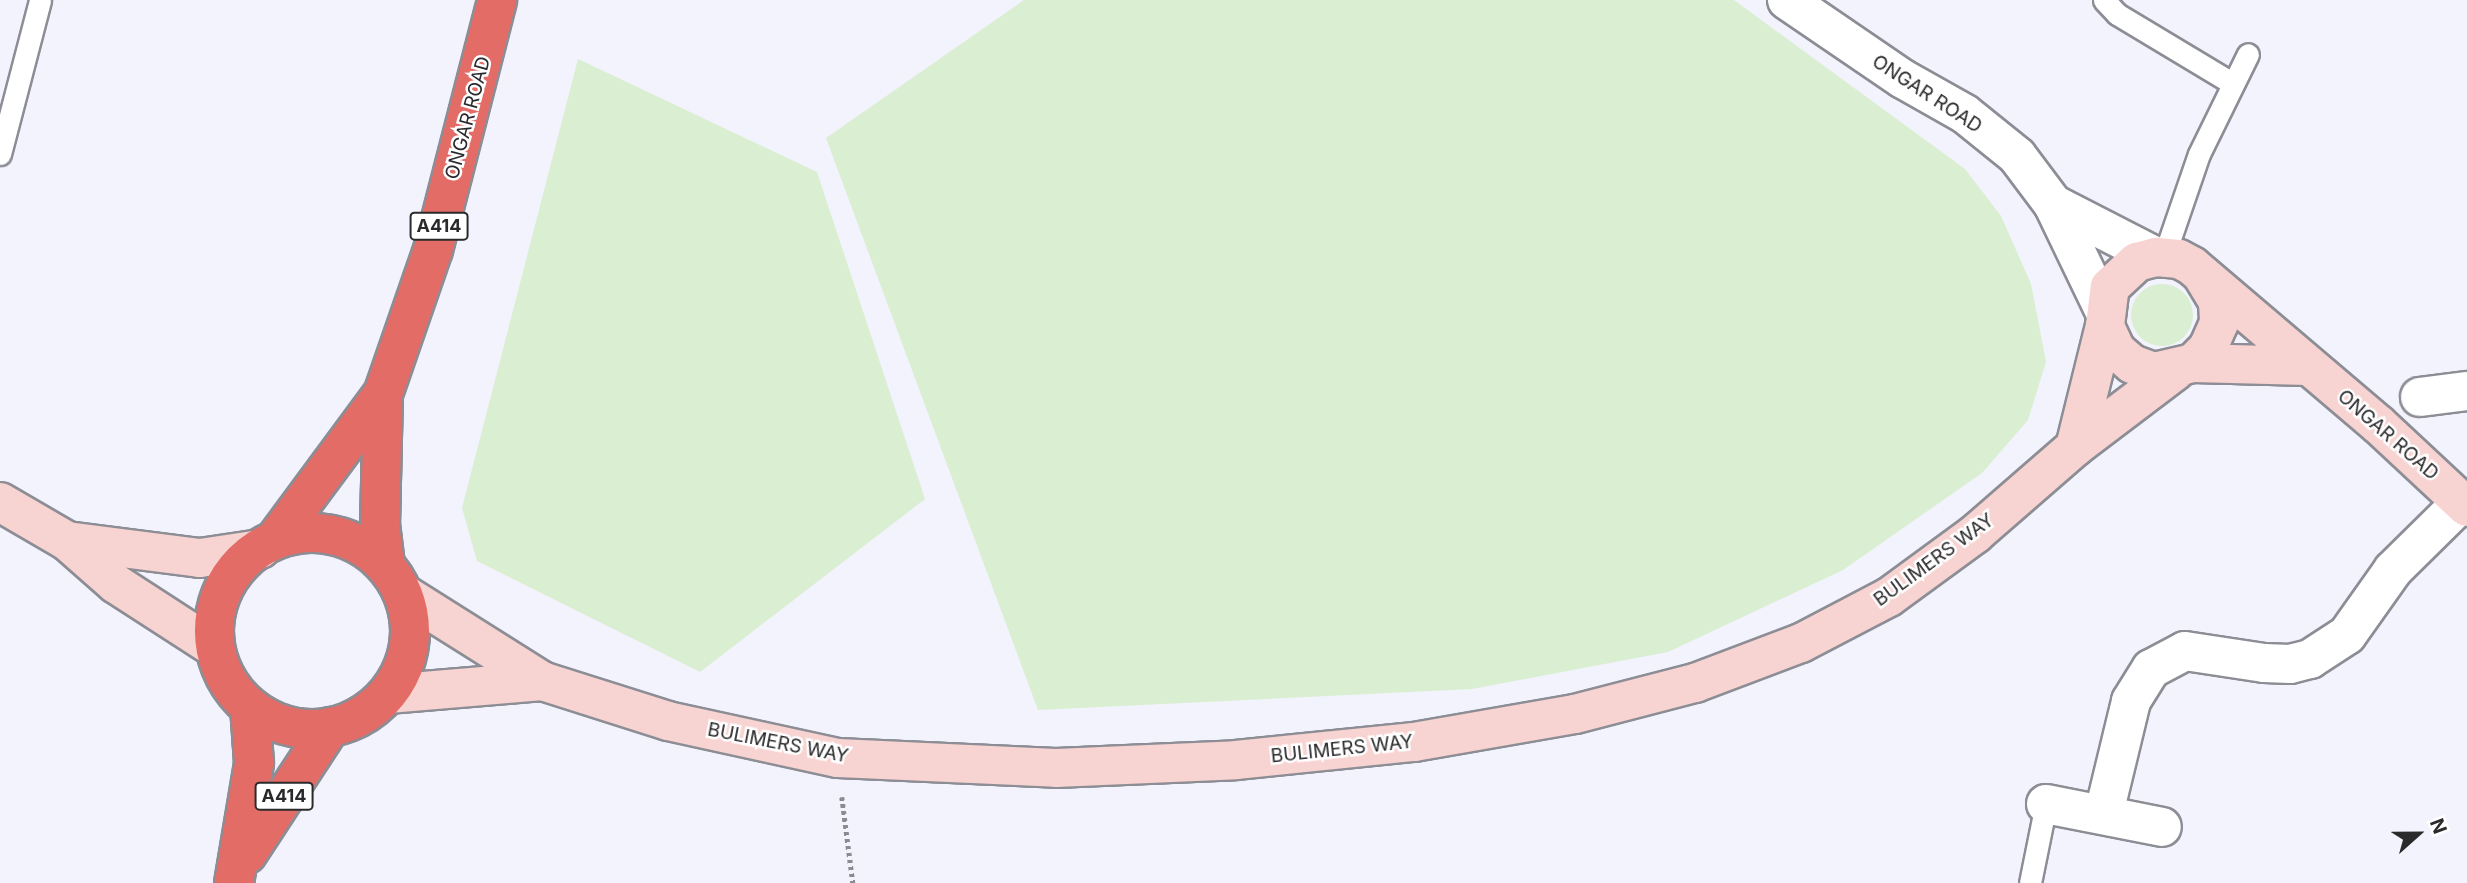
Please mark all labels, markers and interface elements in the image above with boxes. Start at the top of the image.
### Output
street label: ONGAR ROAD [1868,50,1986,138]
street label: ONGAR ROAD [441,54,495,182]
road number: A414 [409,211,469,240]
street label: ONGAR ROAD [2333,385,2443,485]
street label: BULIMERS WAY [1869,509,1999,611]
street label: BULIMERS WAY [706,718,850,768]
street label: BULIMERS WAY [1270,730,1414,768]
road number: A414 [254,782,314,810]
north arrow [2383,799,2453,869]
text: N [2425,815,2451,837]

